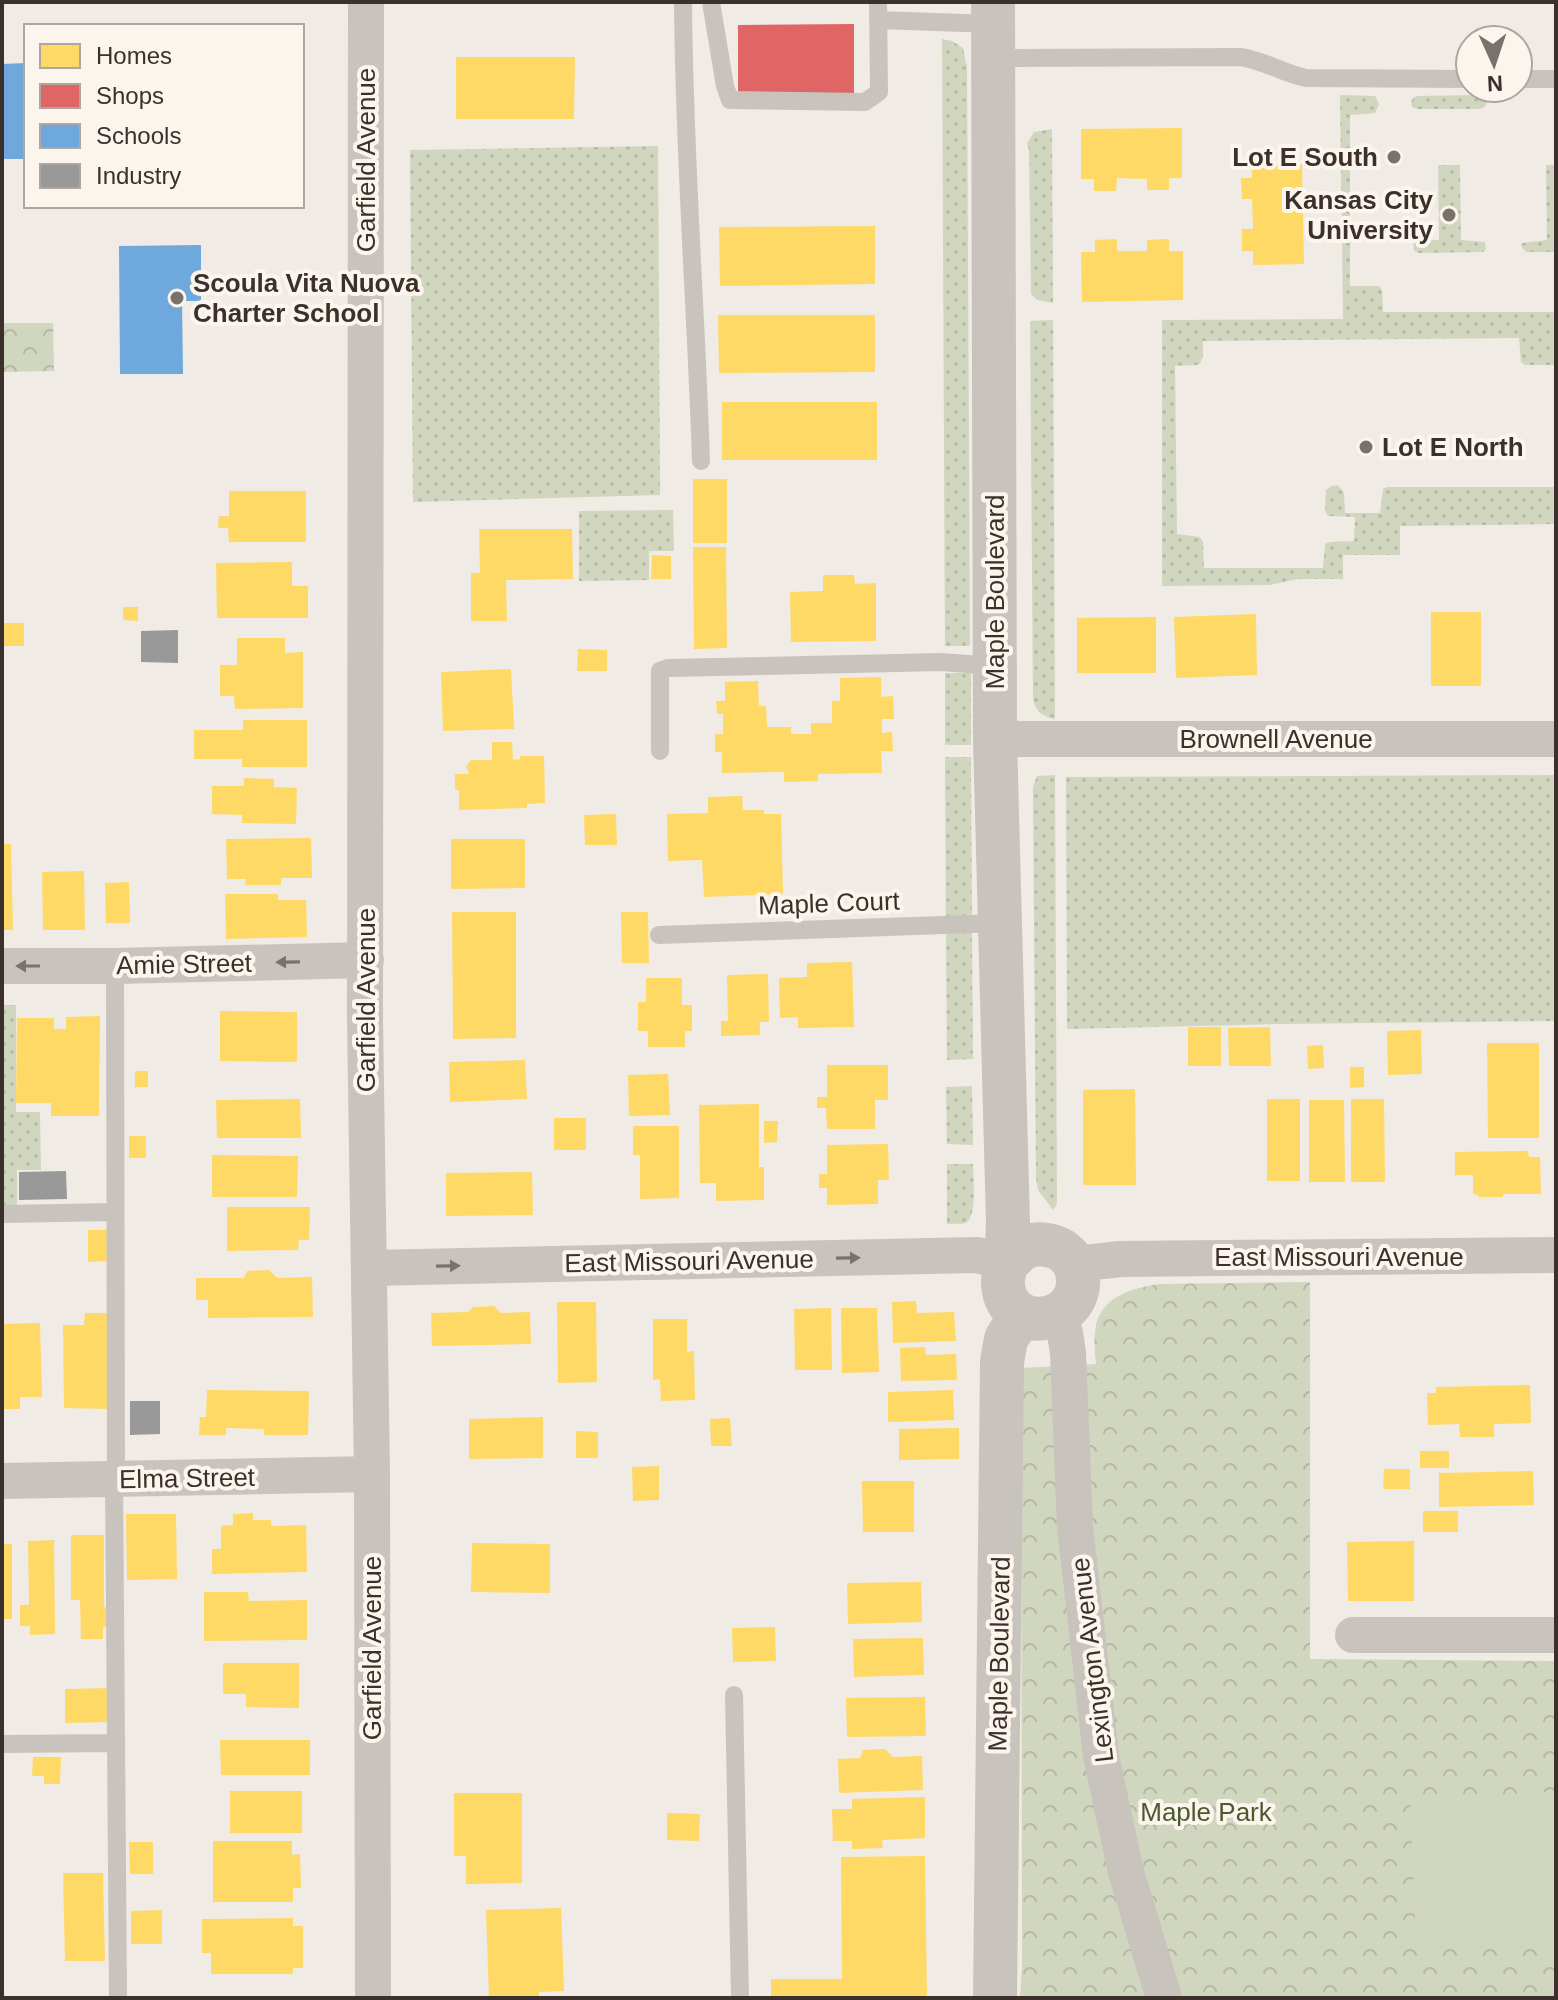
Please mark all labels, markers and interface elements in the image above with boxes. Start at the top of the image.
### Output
legend [24,24,304,208]
north arrow [1454,24,1534,104]
text: Homes [96,42,172,69]
street label: Garfield Avenue [351,68,381,252]
text: N [1486,71,1504,96]
text: Shops [96,82,164,109]
text: Schools [96,122,181,149]
place label: Lot E South [1232,142,1378,172]
marker: Lot E South [1385,148,1403,166]
text: Industry [96,162,181,189]
place label: Kansas City University [1284,185,1434,245]
marker: Kansas City University [1440,206,1458,224]
place label: Scoula Vita Nuova Charter School [193,268,420,328]
marker: Scoula Vita Nuova Charter School [168,289,186,307]
place label: Lot E North [1382,432,1524,462]
marker: Lot E North [1357,438,1375,456]
street label: Maple Boulevard [980,494,1010,690]
street label: Brownell Avenue [1179,724,1373,754]
street label: Maple Court [758,886,901,920]
street label: Garfield Avenue [351,908,381,1092]
street label: Amie Street [116,948,253,980]
one-way arrow [275,956,300,968]
one-way arrow [15,960,40,972]
street label: East Missouri Avenue [1214,1242,1464,1272]
street label: East Missouri Avenue [564,1244,814,1278]
one-way arrow [836,1252,861,1264]
one-way arrow [436,1260,461,1272]
street label: Elma Street [119,1462,256,1494]
street label: Garfield Avenue [357,1556,387,1740]
street label: Maple Boulevard [982,1556,1016,1752]
street label: Lexington Avenue [1065,1556,1119,1764]
park label: Maple Park [1140,1797,1273,1827]

